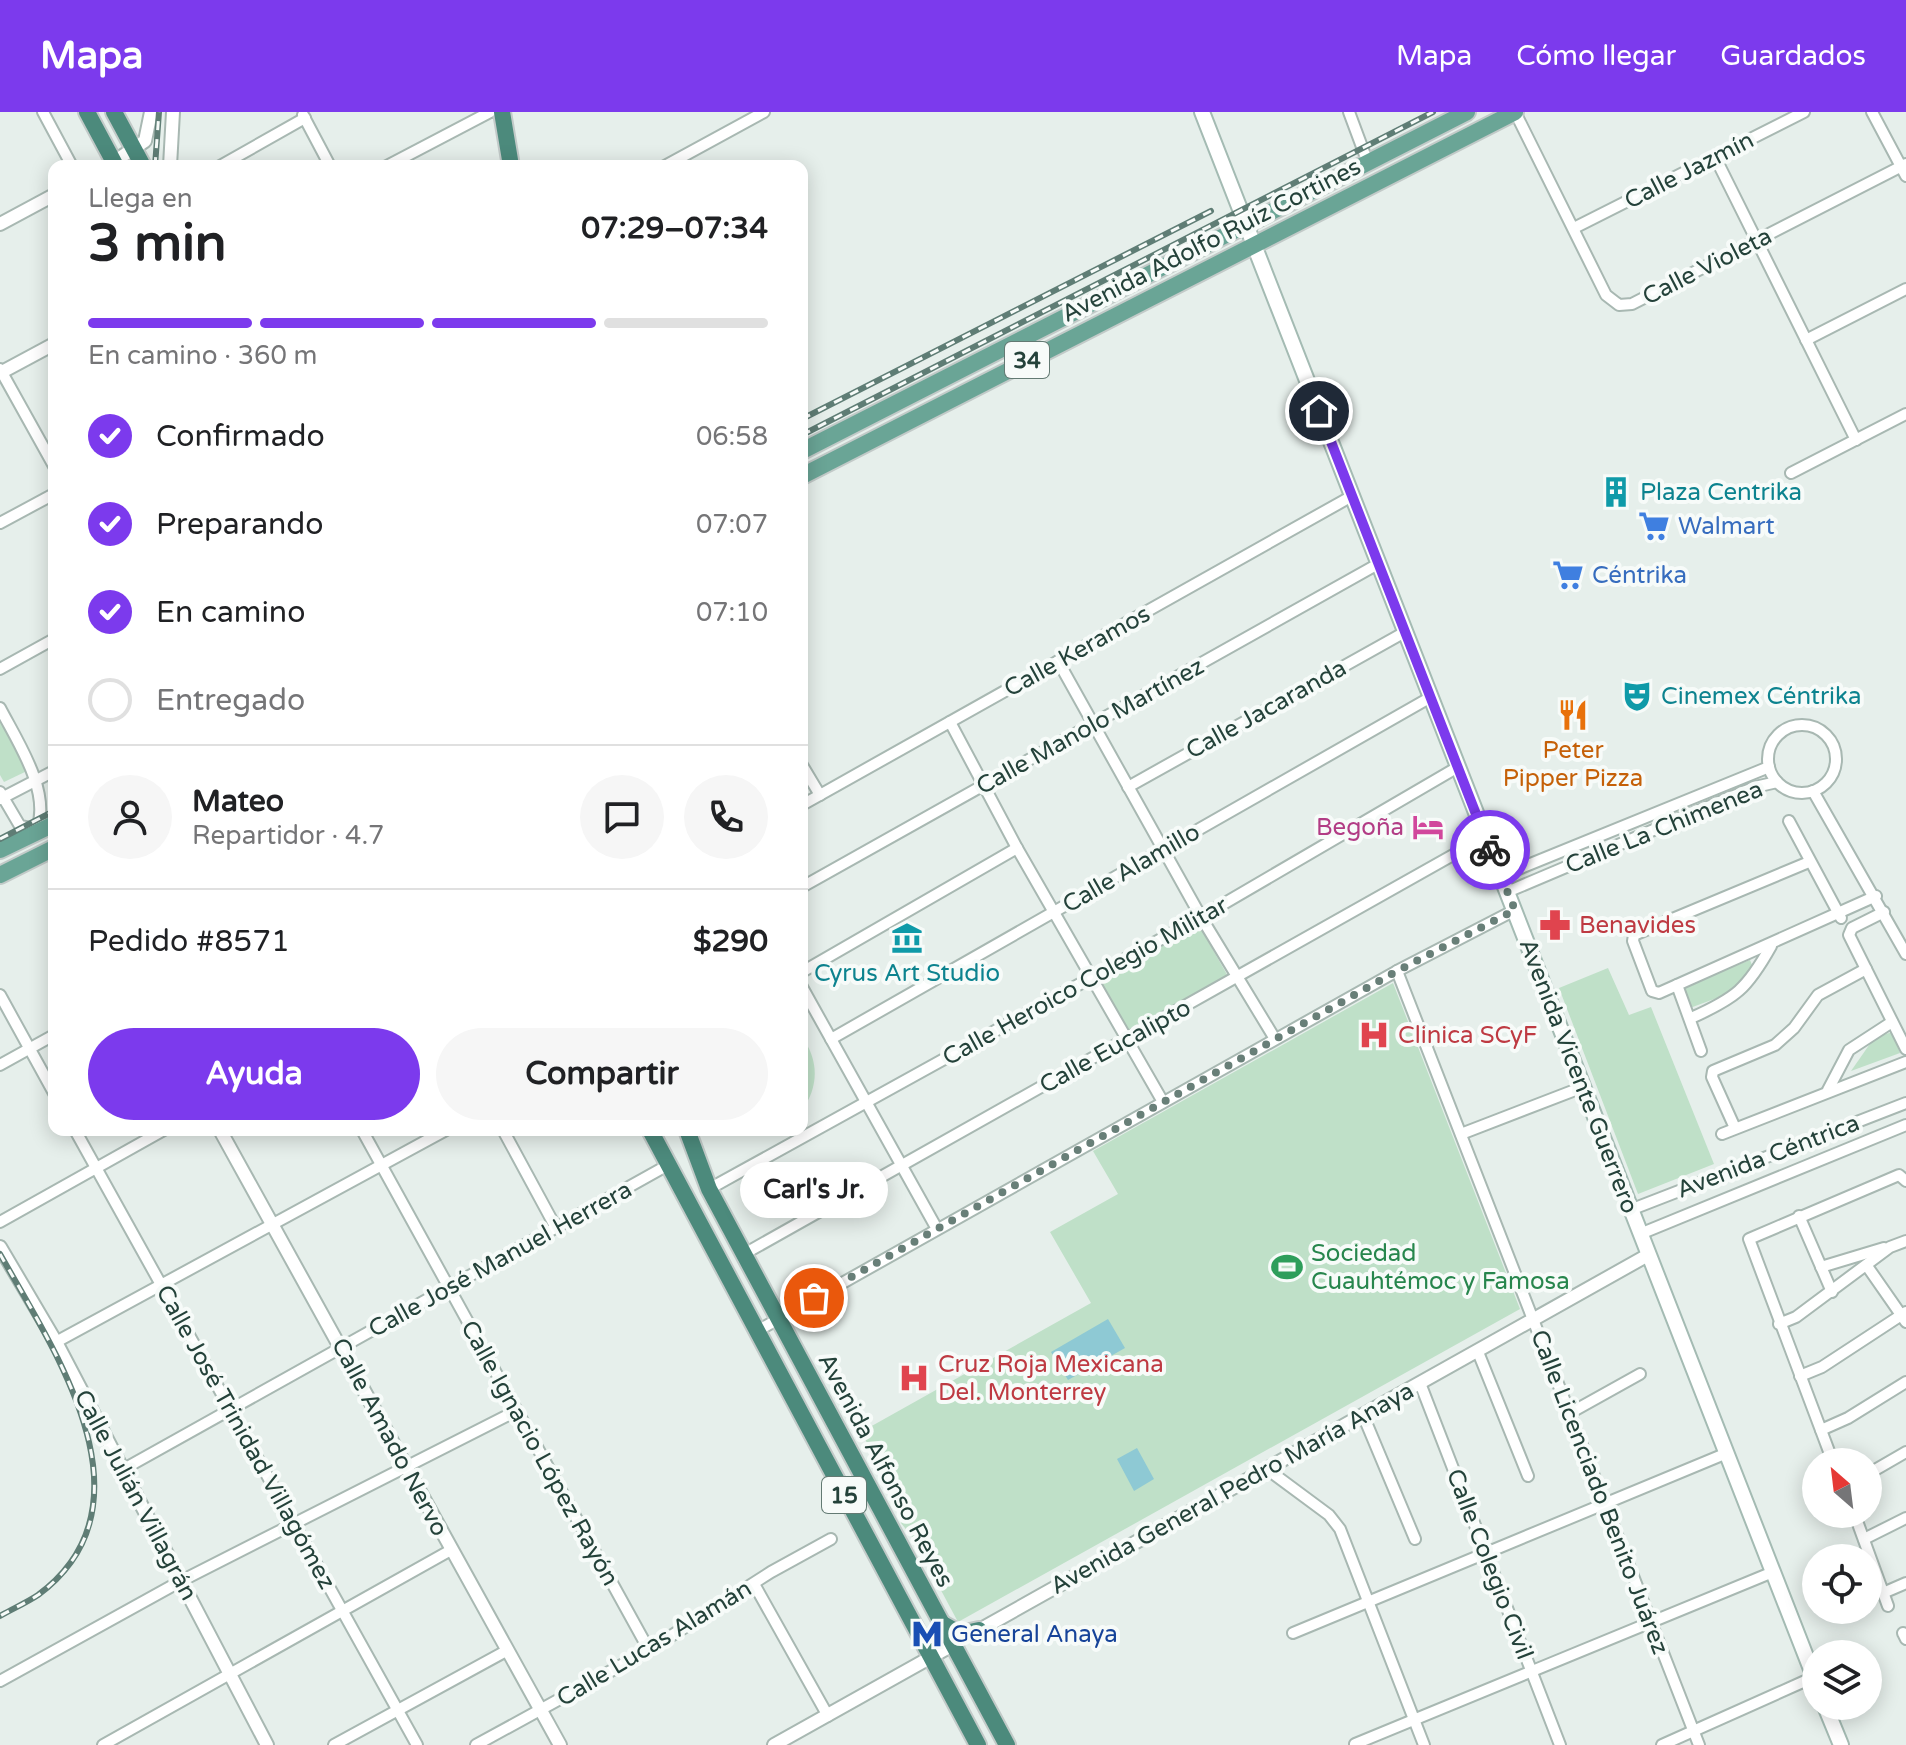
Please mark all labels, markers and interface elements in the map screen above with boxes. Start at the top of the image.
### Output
text: Mapa [40,33,143,79]
text: Mapa [1396,39,1472,73]
text: Cómo llegar [1516,39,1676,73]
text: Guardados [1720,39,1866,73]
street label: Calle Jazmín [1620,125,1759,215]
street label: Avenida Adolfo Ruíz Cortines [1057,152,1366,329]
text: Llega en [88,183,193,214]
text: 07:29–07:34 [581,210,768,247]
text: 3 min [88,212,227,275]
street label: Calle Violeta [1638,221,1777,311]
text: En camino · 360 m [88,340,317,371]
road number: 34 [1005,342,1049,378]
pin [1285,377,1353,445]
icon: home [1297,389,1341,433]
icon: check [88,414,132,458]
text: Confirmado [156,418,325,455]
text: 06:58 [696,421,768,452]
building icon: Plaza Centrika [1599,475,1633,509]
place label: Plaza Centrika [1640,478,1802,507]
icon: check [88,502,132,546]
text: Preparando [156,506,324,543]
text: 07:07 [696,509,768,540]
supermarket icon: Walmart [1637,509,1671,543]
place label: Walmart [1678,512,1775,541]
supermarket icon: Céntrika [1551,558,1585,592]
place label: Céntrika [1592,561,1687,590]
icon: check [88,590,132,634]
text: En camino [156,594,305,631]
text: 07:10 [696,597,768,628]
street label: Calle Keramos [999,599,1155,703]
street label: Calle Manolo Martínez [971,652,1209,801]
street label: Calle Jacaranda [1181,653,1351,765]
theatre icon: Cinemex Céntrika [1620,679,1654,713]
text: Entregado [156,682,305,719]
place label: Cinemex Céntrika [1661,682,1861,711]
restaurant icon: Peter Pipper Pizza [1556,698,1590,732]
place label: Peter Pipper Pizza [1503,736,1643,793]
button: person [88,775,172,859]
button: chat [580,775,664,859]
button: phone [684,775,768,859]
street label: Calle La Chimenea [1561,775,1767,880]
text: Mateo [192,783,284,820]
hotel icon: Begoña [1411,810,1445,844]
courier [1450,810,1530,890]
place label: Begoña [1316,813,1404,842]
street label: Calle Alamillo [1057,817,1205,919]
text: Repartidor · 4.7 [192,820,384,851]
icon: bike [1468,828,1512,872]
street label: Calle Heroico Colegio Militar [938,890,1234,1072]
pharmacy icon: Benavides [1538,908,1572,942]
place label: Benavides [1579,911,1696,940]
museum icon: Cyrus Art Studio [890,921,924,955]
text: Pedido #8571 [88,923,290,960]
text: $290 [693,923,768,960]
street label: Avenida Vicente Guerrero [1513,935,1644,1218]
place label: Cyrus Art Studio [814,959,1000,988]
street label: Calle Eucalipto [1035,993,1196,1100]
hospital icon: Clinica SCyF [1357,1018,1391,1052]
place label: Clinica SCyF [1398,1021,1537,1050]
button: Ayuda [88,1028,420,1120]
button: Compartir [436,1028,768,1120]
street label: Avenida Céntrica [1673,1108,1864,1205]
callout: Carl's Jr. [740,1162,888,1218]
text: Carl's Jr. [763,1174,865,1205]
street label: Calle José Manuel Herrera [364,1175,637,1344]
place label: Sociedad Cuauhtémoc y Famosa [1311,1239,1570,1296]
sports icon: Sociedad Cuauhtémoc y Famosa [1270,1250,1304,1284]
pin [780,1264,848,1332]
icon: bag [792,1276,836,1320]
street label: Calle José Trinidad Villagómez [150,1280,341,1594]
street label: Calle Ignacio López Rayón [454,1315,625,1591]
street label: Calle Licenciado Benito Juárez [1524,1326,1675,1658]
street label: Calle Amado Nervo [325,1333,454,1541]
street label: Avenida Alfonso Reyes [812,1348,960,1592]
place label: Cruz Roja Mexicana Del. Monterrey [938,1350,1164,1407]
hospital icon: Cruz Roja Mexicana Del. Monterrey [897,1361,931,1395]
street label: Avenida General Pedro María Anaya [1045,1376,1419,1601]
street label: Calle Julián Villagrán [68,1385,203,1605]
north arrow [1802,1448,1882,1528]
map controls [1802,1448,1882,1720]
street label: Calle Colegio Civil [1440,1465,1539,1664]
road number: 15 [822,1477,866,1513]
button: locate [1802,1544,1882,1624]
street label: Calle Lucas Alamán [552,1574,757,1713]
metro station icon: General Anaya [910,1617,944,1651]
place label: General Anaya [951,1620,1118,1649]
button: layers [1802,1640,1882,1720]

